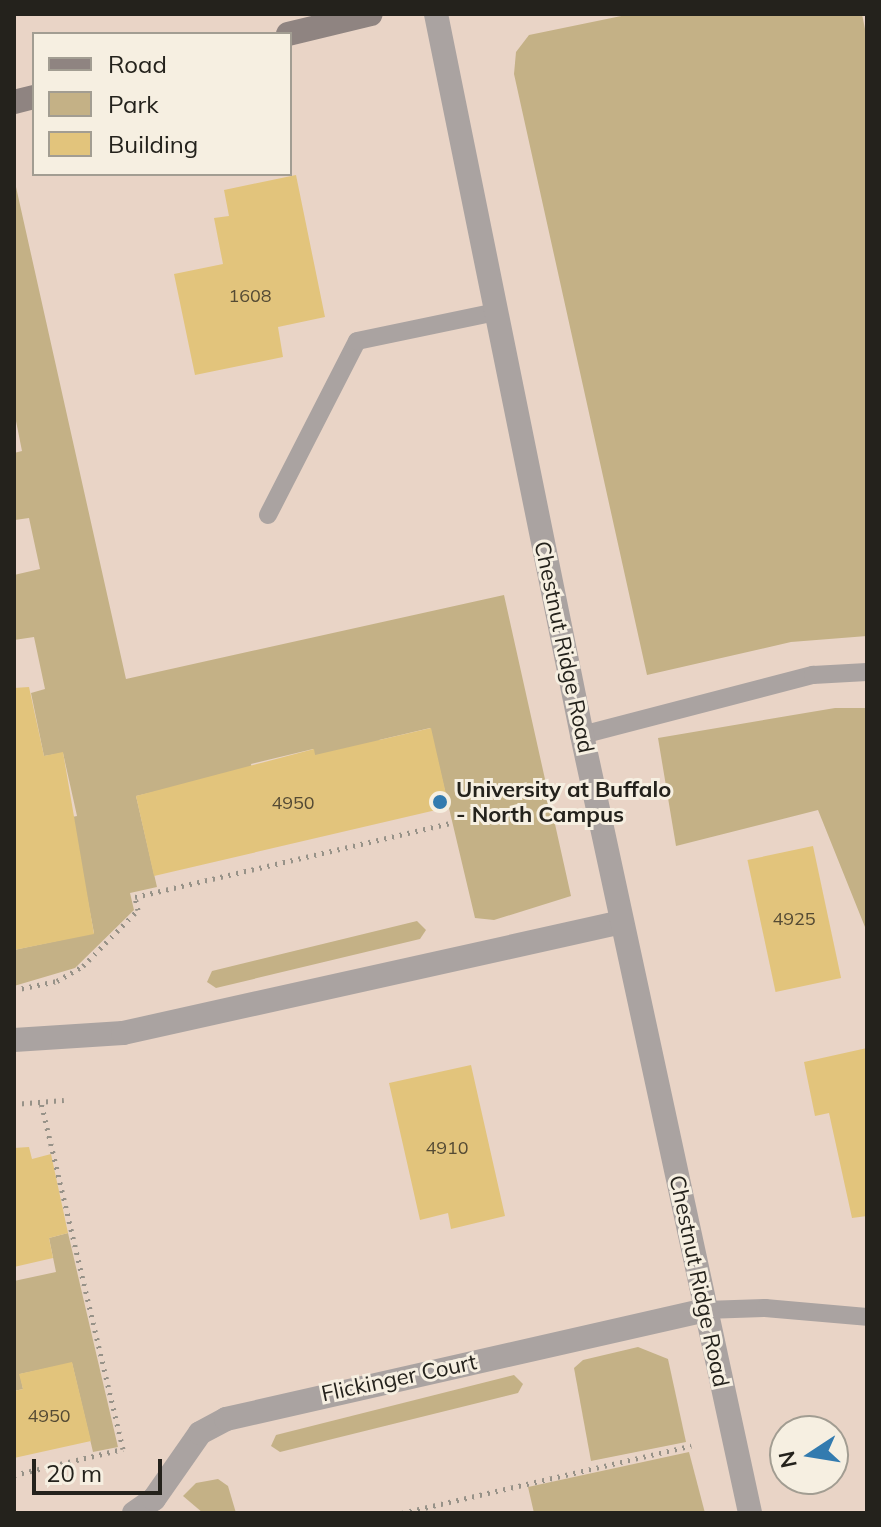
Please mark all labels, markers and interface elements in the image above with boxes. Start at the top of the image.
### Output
legend [32,32,292,176]
text: Road [108,49,167,79]
text: Park [108,89,159,119]
text: Building [108,129,198,159]
house number: 1608 [228,285,272,307]
street label: Chestnut Ridge Road [529,539,599,755]
place label: University at Buffalo - North Campus [456,776,671,828]
house number: 4950 [271,792,315,814]
marker: University at Buffalo - North Campus [431,793,449,811]
house number: 4925 [772,908,816,930]
house number: 4910 [425,1137,469,1159]
street label: Chestnut Ridge Road [664,1173,734,1389]
street label: Flickinger Court [319,1349,479,1407]
house number: 4950 [27,1405,71,1427]
north arrow [769,1415,849,1495]
scale bar [36,1443,166,1493]
text: N [772,1449,803,1471]
text: 20 m [46,1458,102,1488]

